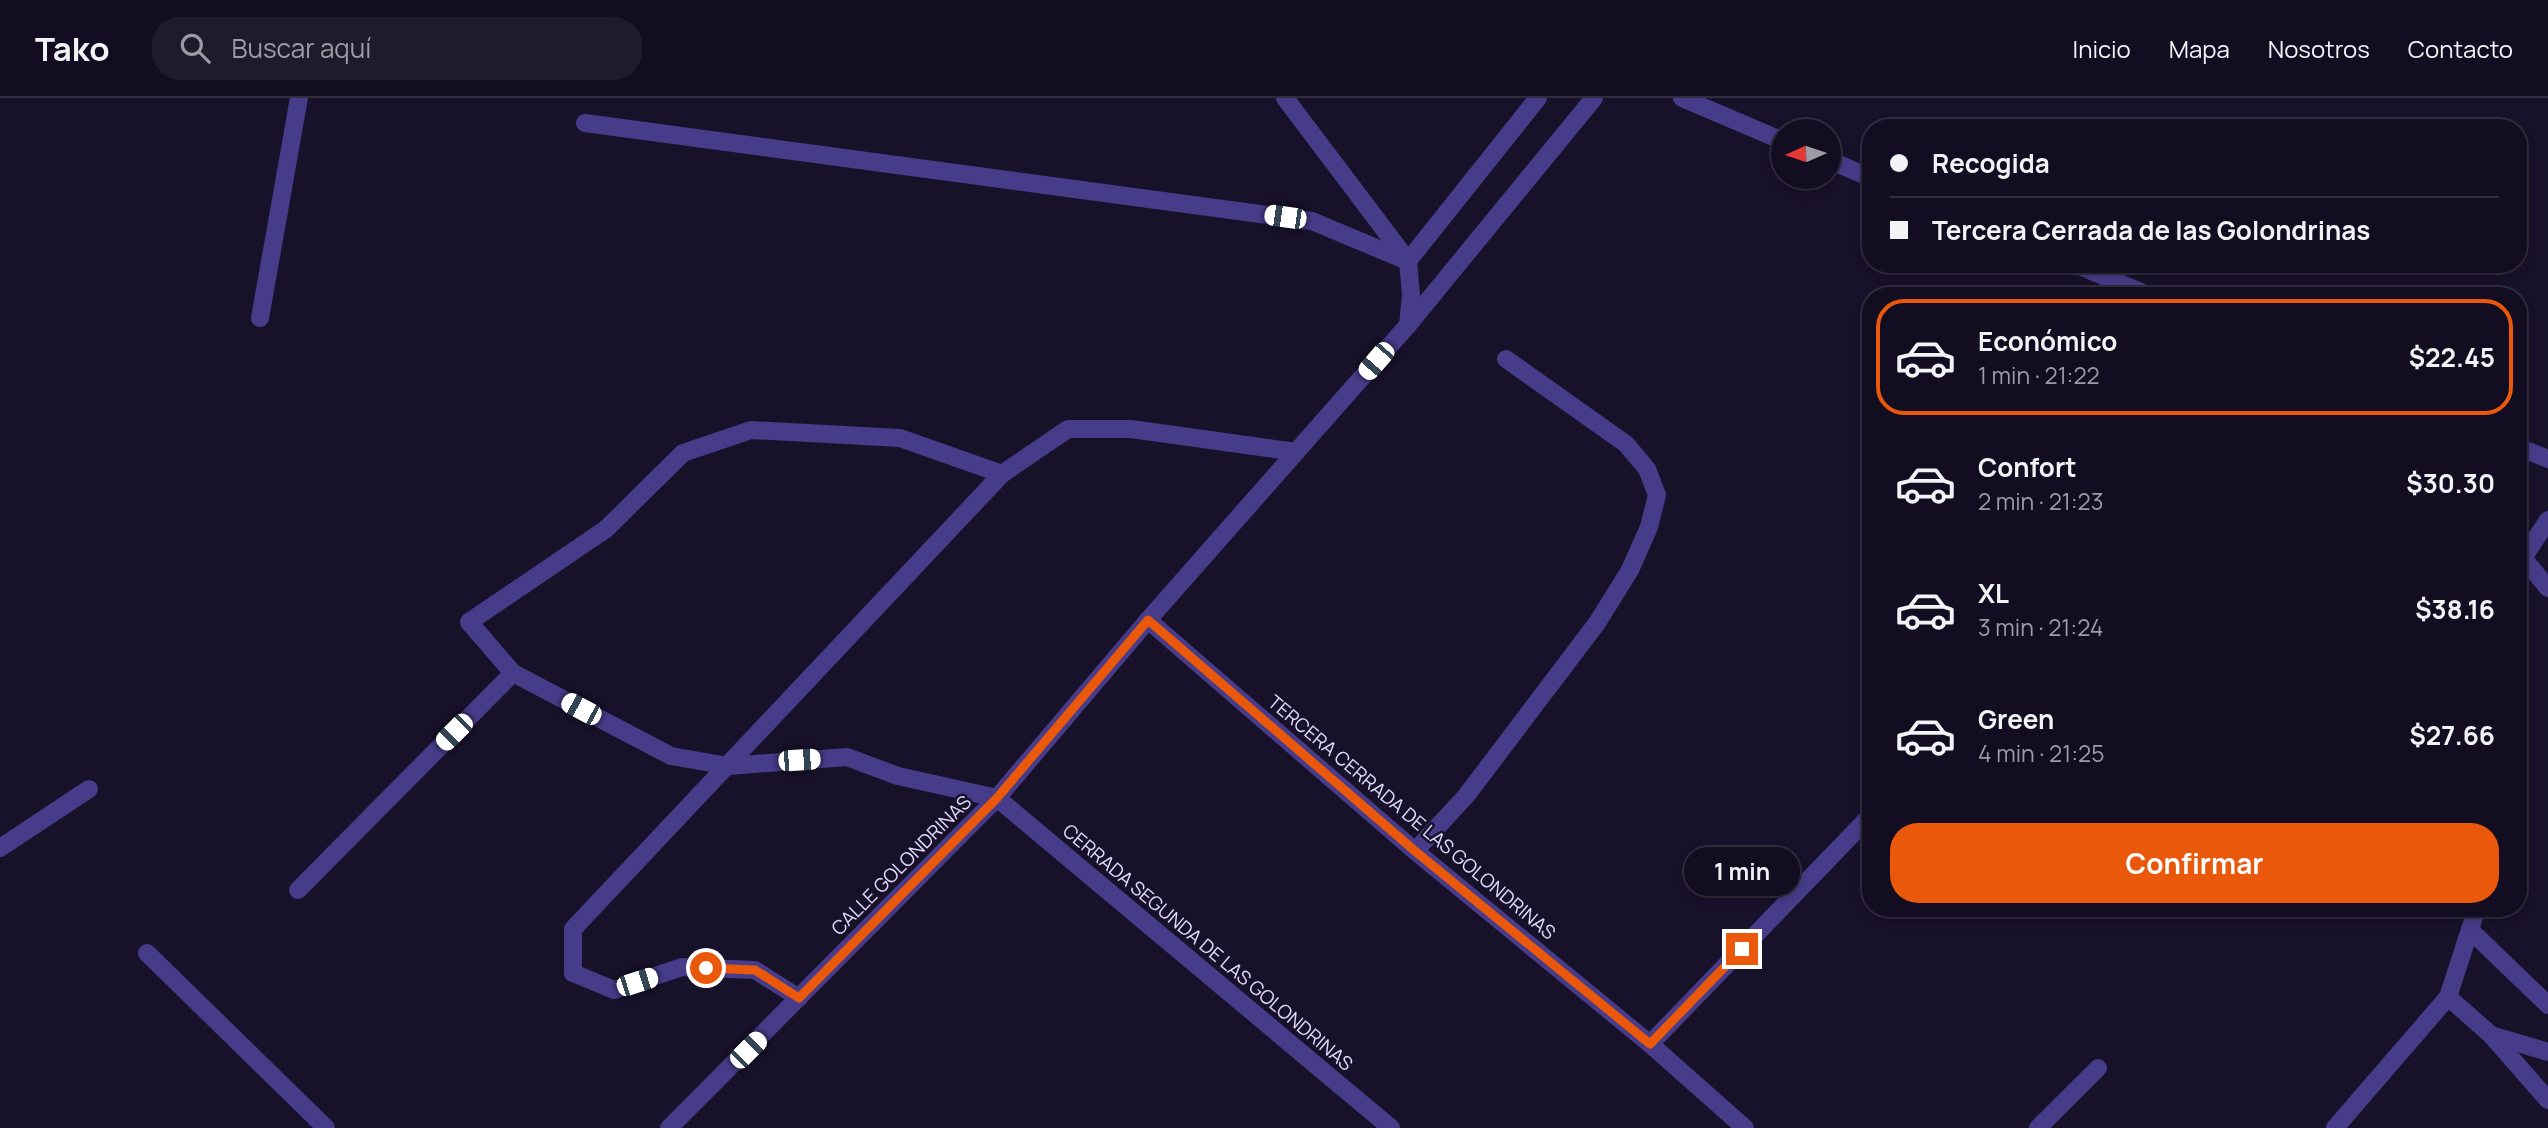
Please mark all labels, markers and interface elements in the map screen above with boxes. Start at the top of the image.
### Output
search box [152,17,642,80]
text: Tako [35,26,110,71]
icon: search [176,29,214,67]
text: Buscar aquí [232,30,371,66]
text: Inicio [2073,32,2131,65]
text: Mapa [2169,32,2230,65]
text: Nosotros [2268,32,2370,65]
text: Contacto [2408,32,2513,65]
north arrow [1771,119,1841,189]
map controls [1771,119,1841,189]
text: Recogida [1932,145,2050,181]
car [1263,204,1308,230]
text: Tercera Cerrada de las Golondrinas [1932,212,2370,248]
text: Económico [1978,323,2117,359]
icon: car [1894,326,1957,389]
car [1355,338,1398,384]
text: $22.45 [2409,339,2495,375]
text: 1 min · 21:22 [1978,359,2100,391]
text: Confort [1978,449,2077,485]
icon: car [1894,452,1957,515]
text: $30.30 [2406,465,2495,501]
text: 2 min · 21:23 [1978,485,2103,517]
text: XL [1978,575,2009,611]
icon: car [1894,578,1957,641]
text: $38.16 [2415,591,2495,627]
text: 3 min · 21:24 [1978,611,2103,643]
street label: TERCERA CERRADA DE LAS GOLONDRINAS [1263,689,1561,945]
car [558,690,605,728]
text: Green [1978,701,2054,737]
icon: car [1894,704,1957,767]
car [432,710,477,754]
text: $27.66 [2410,717,2495,753]
text: 4 min · 21:25 [1978,737,2104,769]
car [778,748,821,772]
street label: CALLE GOLONDRINAS [825,789,977,941]
street label: CERRADA SEGUNDA DE LAS GOLONDRINAS [1057,818,1359,1077]
button: Confirmar [1890,823,2499,903]
callout: 1 min [1684,848,1800,896]
text: 1 min [1714,855,1770,887]
route end [1726,933,1758,965]
route start [690,952,722,984]
car [614,966,661,998]
car [726,1028,771,1072]

